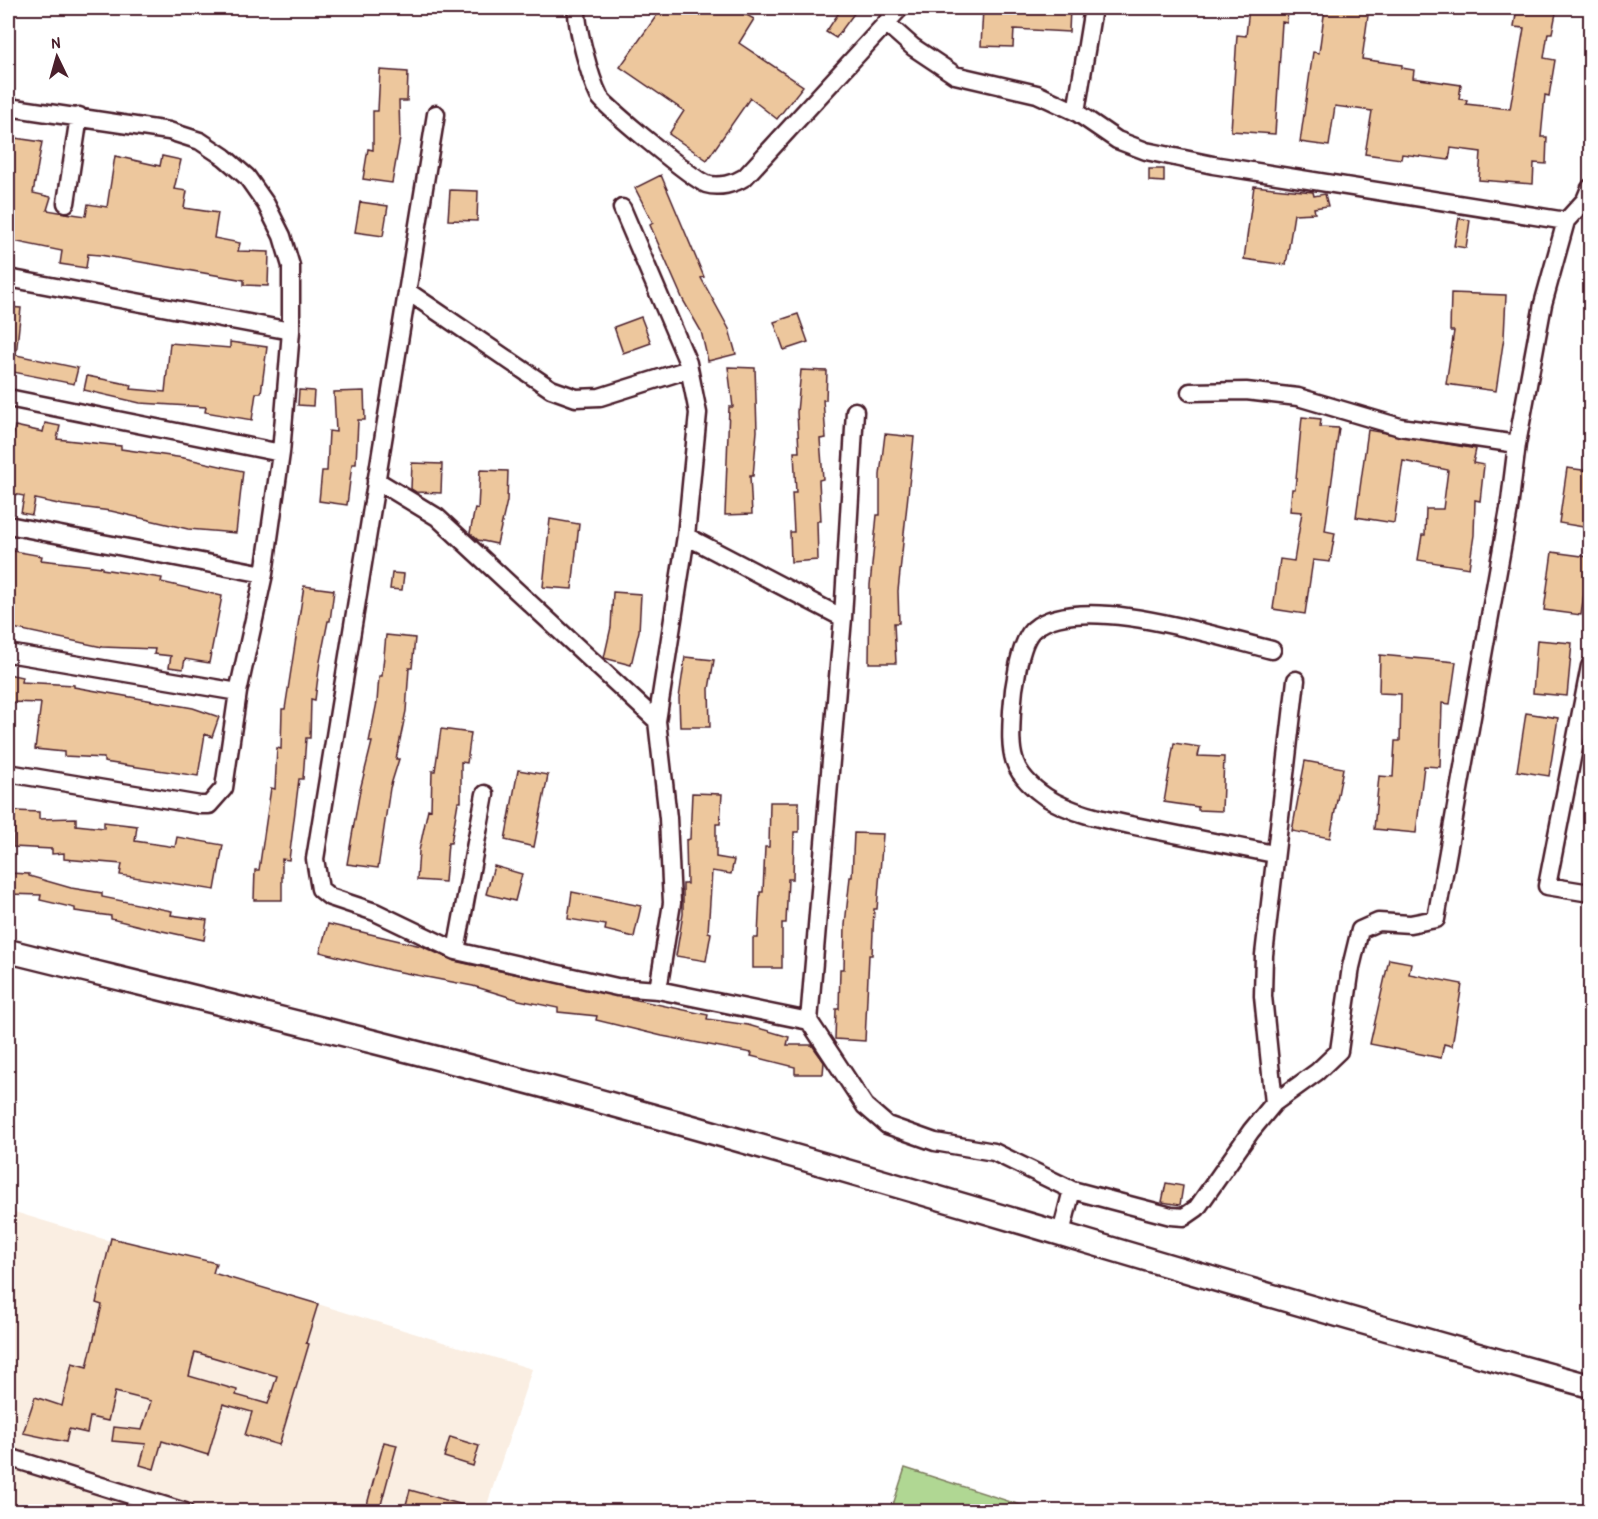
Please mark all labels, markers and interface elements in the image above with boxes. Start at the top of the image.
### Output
north arrow [27,27,87,87]
text: N [50,31,61,53]

